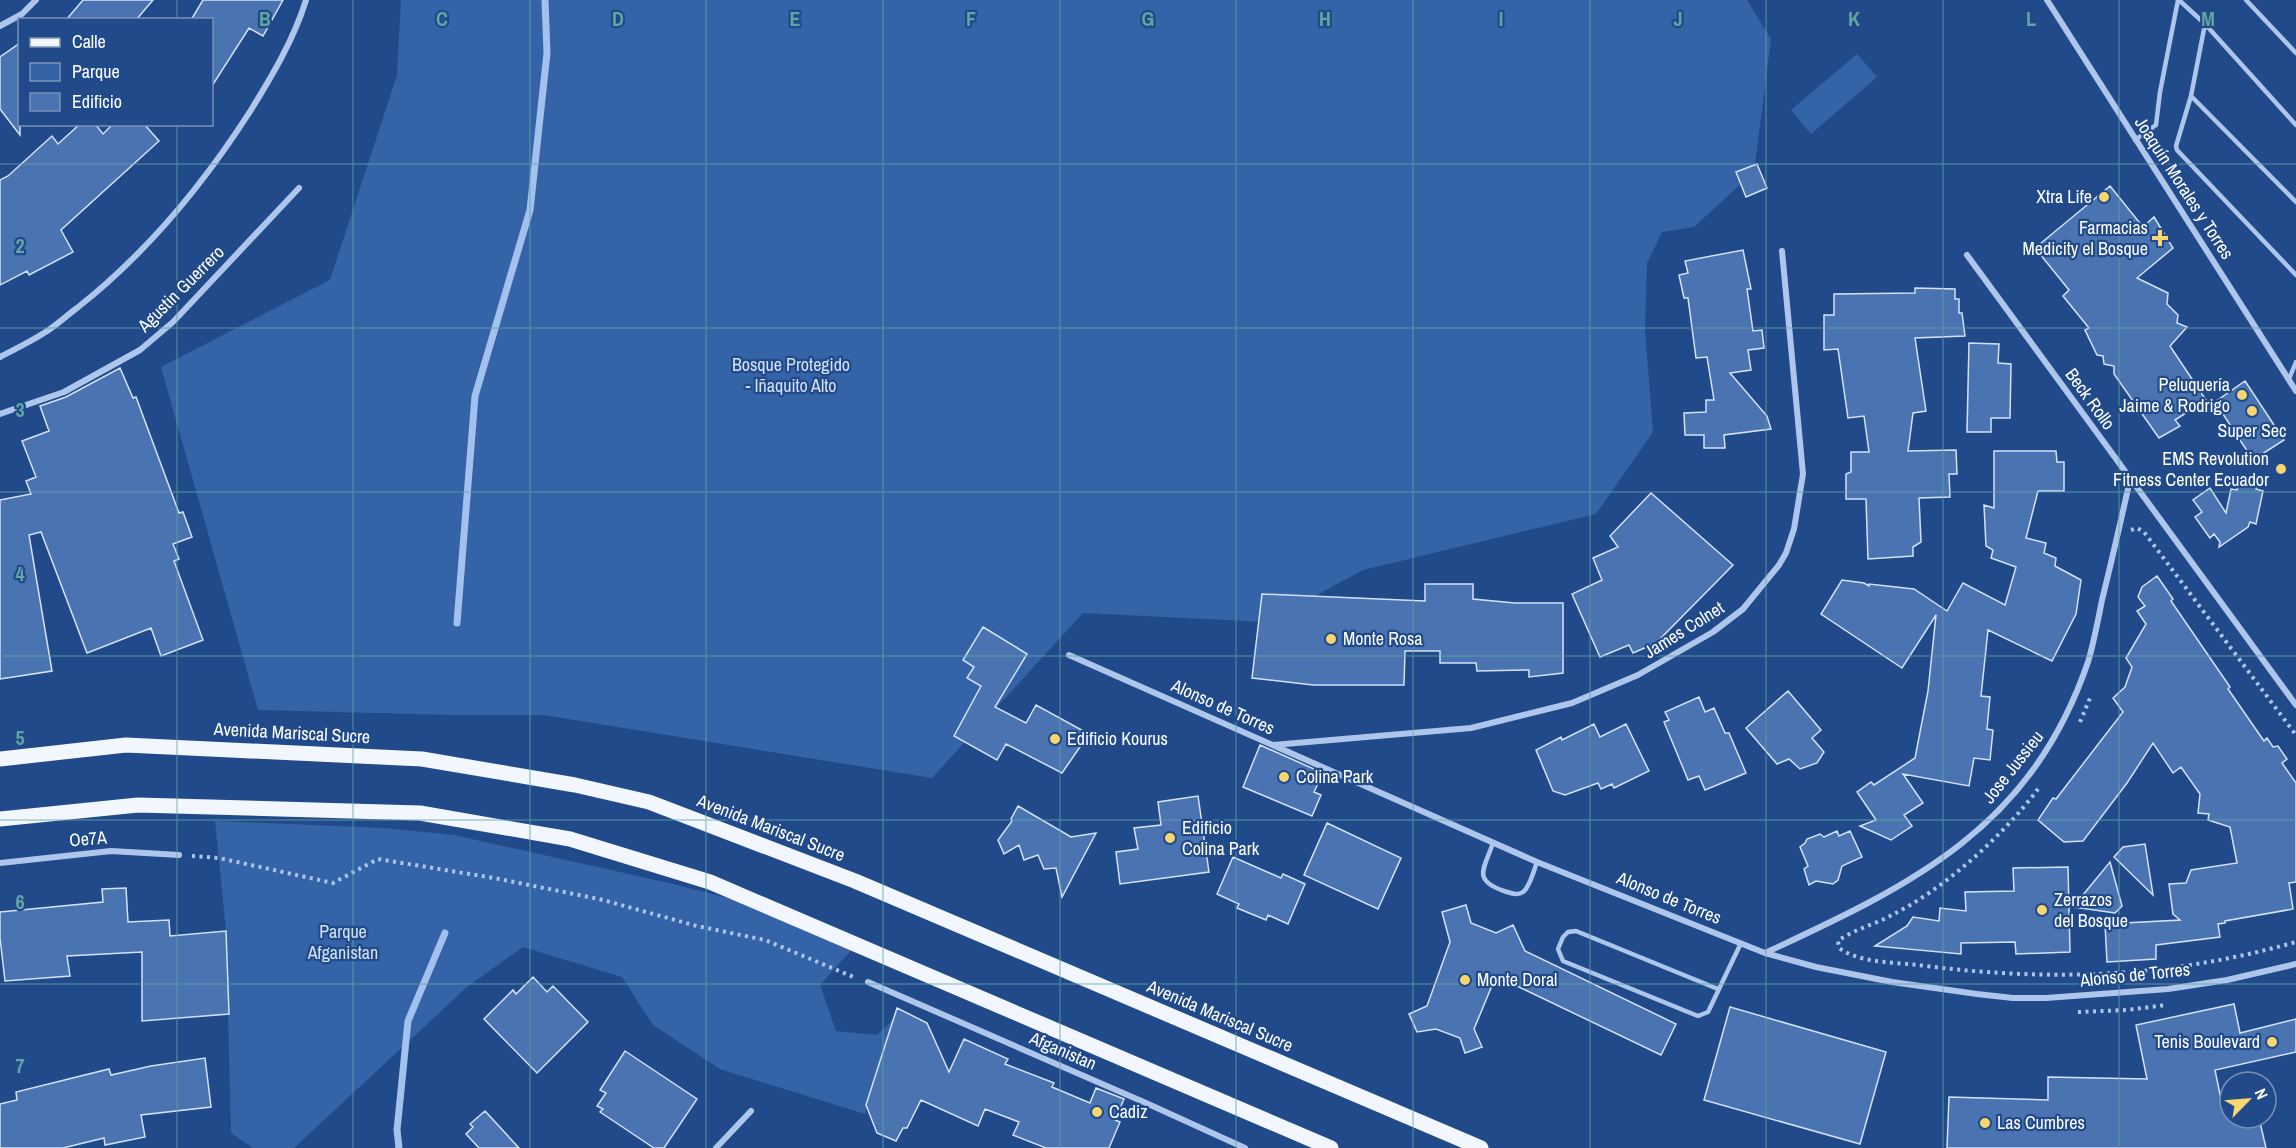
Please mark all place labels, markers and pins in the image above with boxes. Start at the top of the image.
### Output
place label: Xtra Life [2036,184,2092,209]
marker: Xtra Life [2097,190,2111,204]
place label: Farmacias Medicity el Bosque [2022,215,2148,261]
marker: Farmacias Medicity el Bosque [2153,231,2167,245]
place label: Peluquería Jaime & Rodrigo [2119,372,2230,418]
marker: Peluquería Jaime & Rodrigo [2235,388,2249,402]
marker: Super Sec [2245,404,2259,418]
place label: Super Sec [2218,418,2286,443]
place label: EMS Revolution Fitness Center Ecuador [2113,446,2269,492]
marker: EMS Revolution Fitness Center Ecuador [2274,462,2288,476]
place label: Monte Rosa [1343,626,1423,651]
marker: Monte Rosa [1324,632,1338,646]
place label: Edificio Kourus [1067,726,1168,751]
marker: Edificio Kourus [1048,732,1062,746]
place label: Colina Park [1296,764,1374,789]
marker: Colina Park [1277,770,1291,784]
place label: Edificio Colina Park [1182,815,1260,861]
marker: Edificio Colina Park [1163,831,1177,845]
place label: Zerrazos del Bosque [2054,887,2128,933]
marker: Zerrazos del Bosque [2035,903,2049,917]
place label: Monte Doral [1477,967,1557,992]
marker: Monte Doral [1458,973,1472,987]
place label: Tenis Boulevard [2154,1029,2260,1054]
marker: Tenis Boulevard [2265,1035,2279,1049]
place label: Cadiz [1109,1099,1148,1124]
marker: Cadiz [1090,1105,1104,1119]
place label: Las Cumbres [1997,1110,2085,1135]
marker: Las Cumbres [1978,1116,1992,1130]

